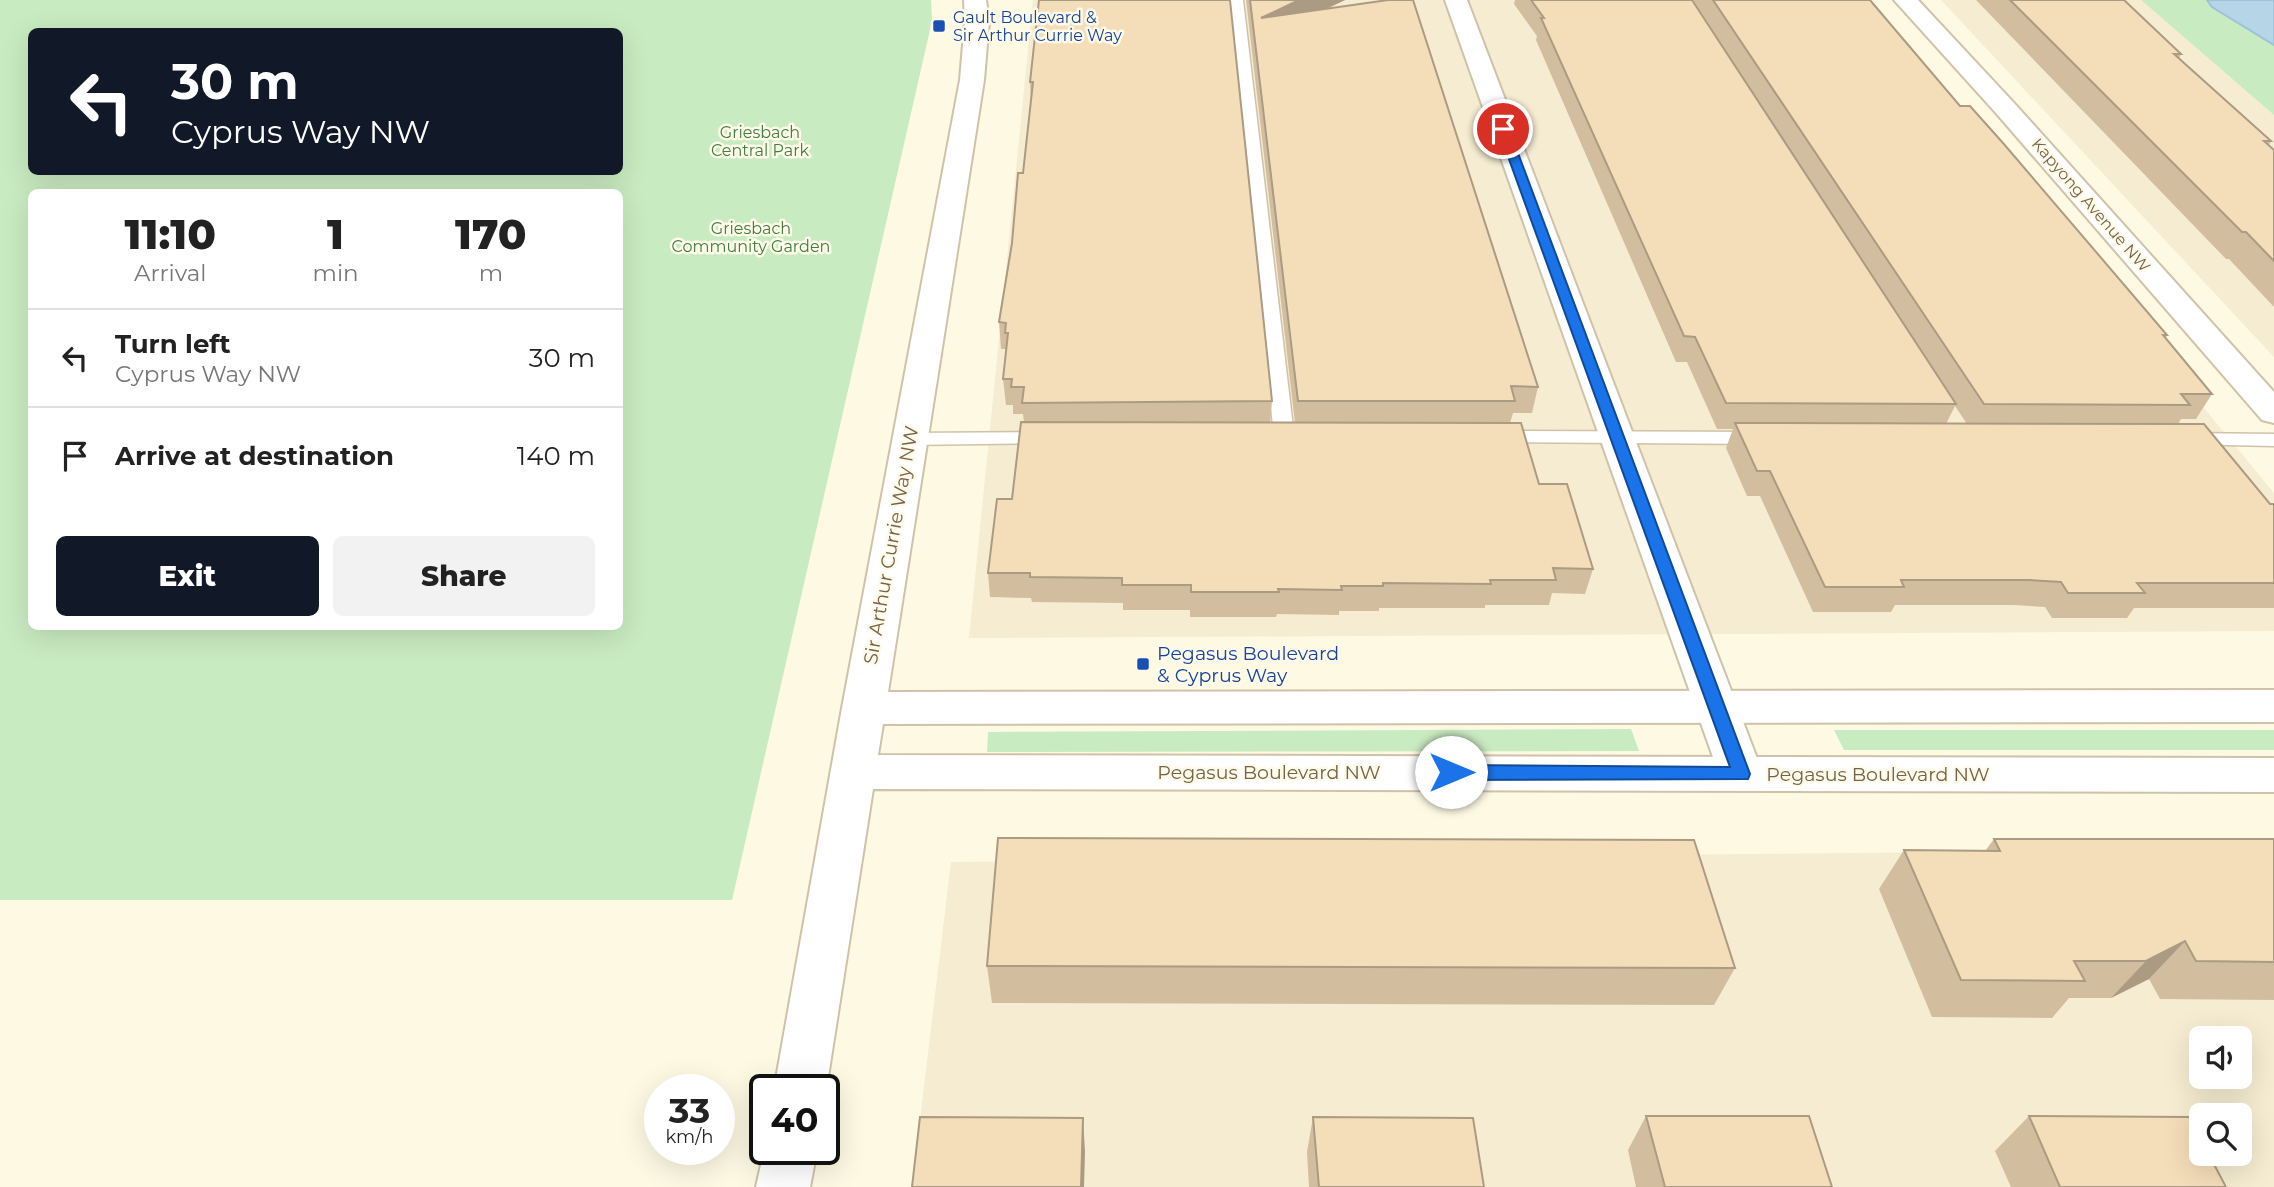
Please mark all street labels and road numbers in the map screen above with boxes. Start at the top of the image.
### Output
street label: Kapyong Avenue NW [2028,134,2154,276]
street label: Sir Arthur Currie Way NW [859,424,923,666]
street label: Pegasus Boulevard NW [1157,761,1381,784]
street label: Pegasus Boulevard NW [1766,763,1990,786]

